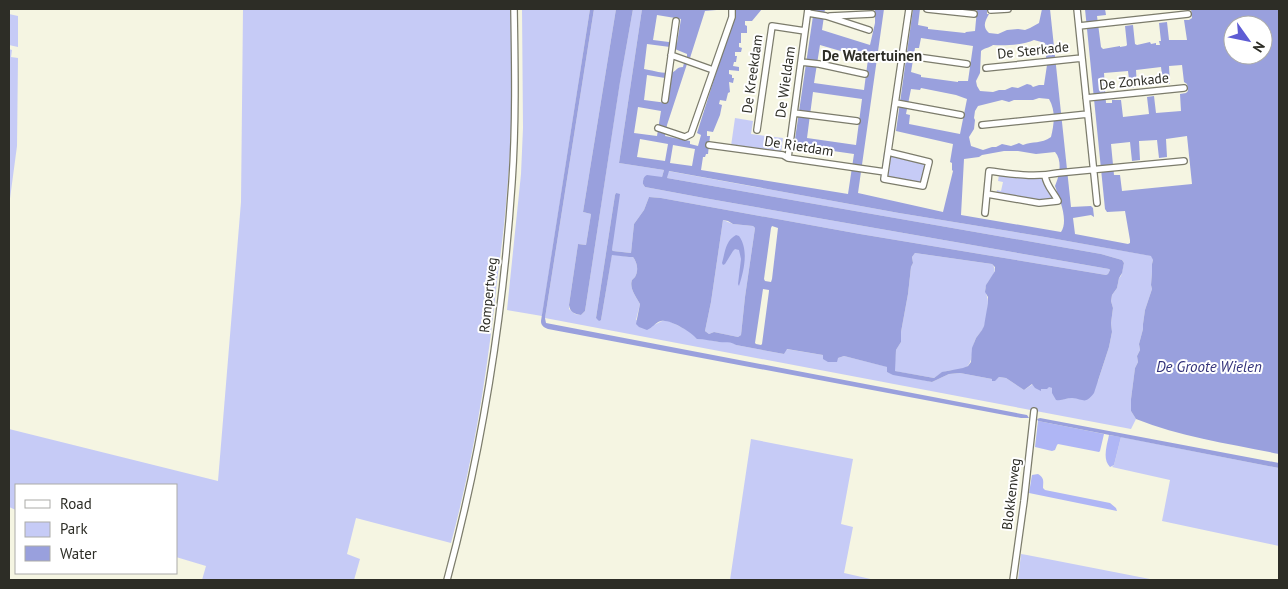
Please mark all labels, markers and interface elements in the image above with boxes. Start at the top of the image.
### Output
north arrow [1223,15,1273,65]
street label: De Kreekdam [738,33,766,115]
street label: De Sterkade [996,37,1070,63]
text: N [1249,38,1269,56]
street label: De Wieldam [771,45,799,119]
district label: De Watertuinen [822,46,922,65]
street label: De Zonkade [1098,68,1170,94]
street label: De Rietdam [763,132,835,160]
street label: Rompertweg [475,256,501,334]
water label: De Groote Wielen [1156,357,1262,376]
street label: Blokkenweg [998,457,1024,531]
legend [15,484,178,574]
text: Road [60,494,92,513]
text: Park [60,519,88,538]
text: Water [60,544,97,563]

